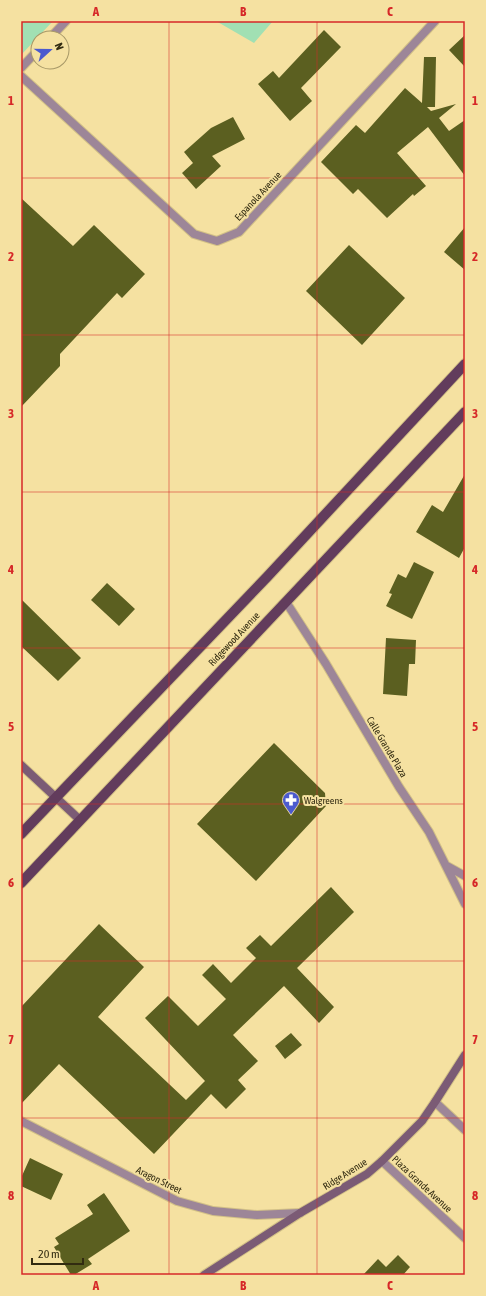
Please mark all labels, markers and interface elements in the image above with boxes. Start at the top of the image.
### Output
text: A [92,4,100,19]
text: B [240,4,247,19]
text: C [387,4,393,19]
north arrow [30,30,70,70]
text: N [53,41,66,52]
text: 1 [8,93,14,108]
text: 1 [472,93,478,108]
street label: Espanola Avenue [232,169,284,223]
text: 2 [8,249,14,264]
text: 2 [472,249,478,264]
text: 3 [8,406,14,421]
text: 3 [472,406,478,421]
text: 4 [7,562,14,577]
text: 4 [471,562,478,577]
street label: Ridgewood Avenue [206,609,262,668]
street label: Calle Grande Plaza [365,715,410,780]
text: 5 [8,719,14,734]
text: 5 [472,719,478,734]
pharmacy icon: Walgreens [281,790,301,815]
place label: Walgreens [304,795,343,806]
text: 6 [8,875,14,890]
text: 6 [472,875,478,890]
text: 7 [8,1032,14,1047]
text: 7 [472,1032,478,1047]
street label: Plaza Grande Avenue [390,1153,454,1215]
street label: Ridge Avenue [321,1156,369,1192]
street label: Aragon Street [134,1164,184,1196]
text: 8 [8,1188,14,1203]
text: 8 [472,1188,478,1203]
scale bar [32,1240,83,1266]
text: 20 m [38,1247,60,1261]
text: A [92,1278,100,1293]
text: B [240,1278,247,1293]
text: C [387,1278,393,1293]

